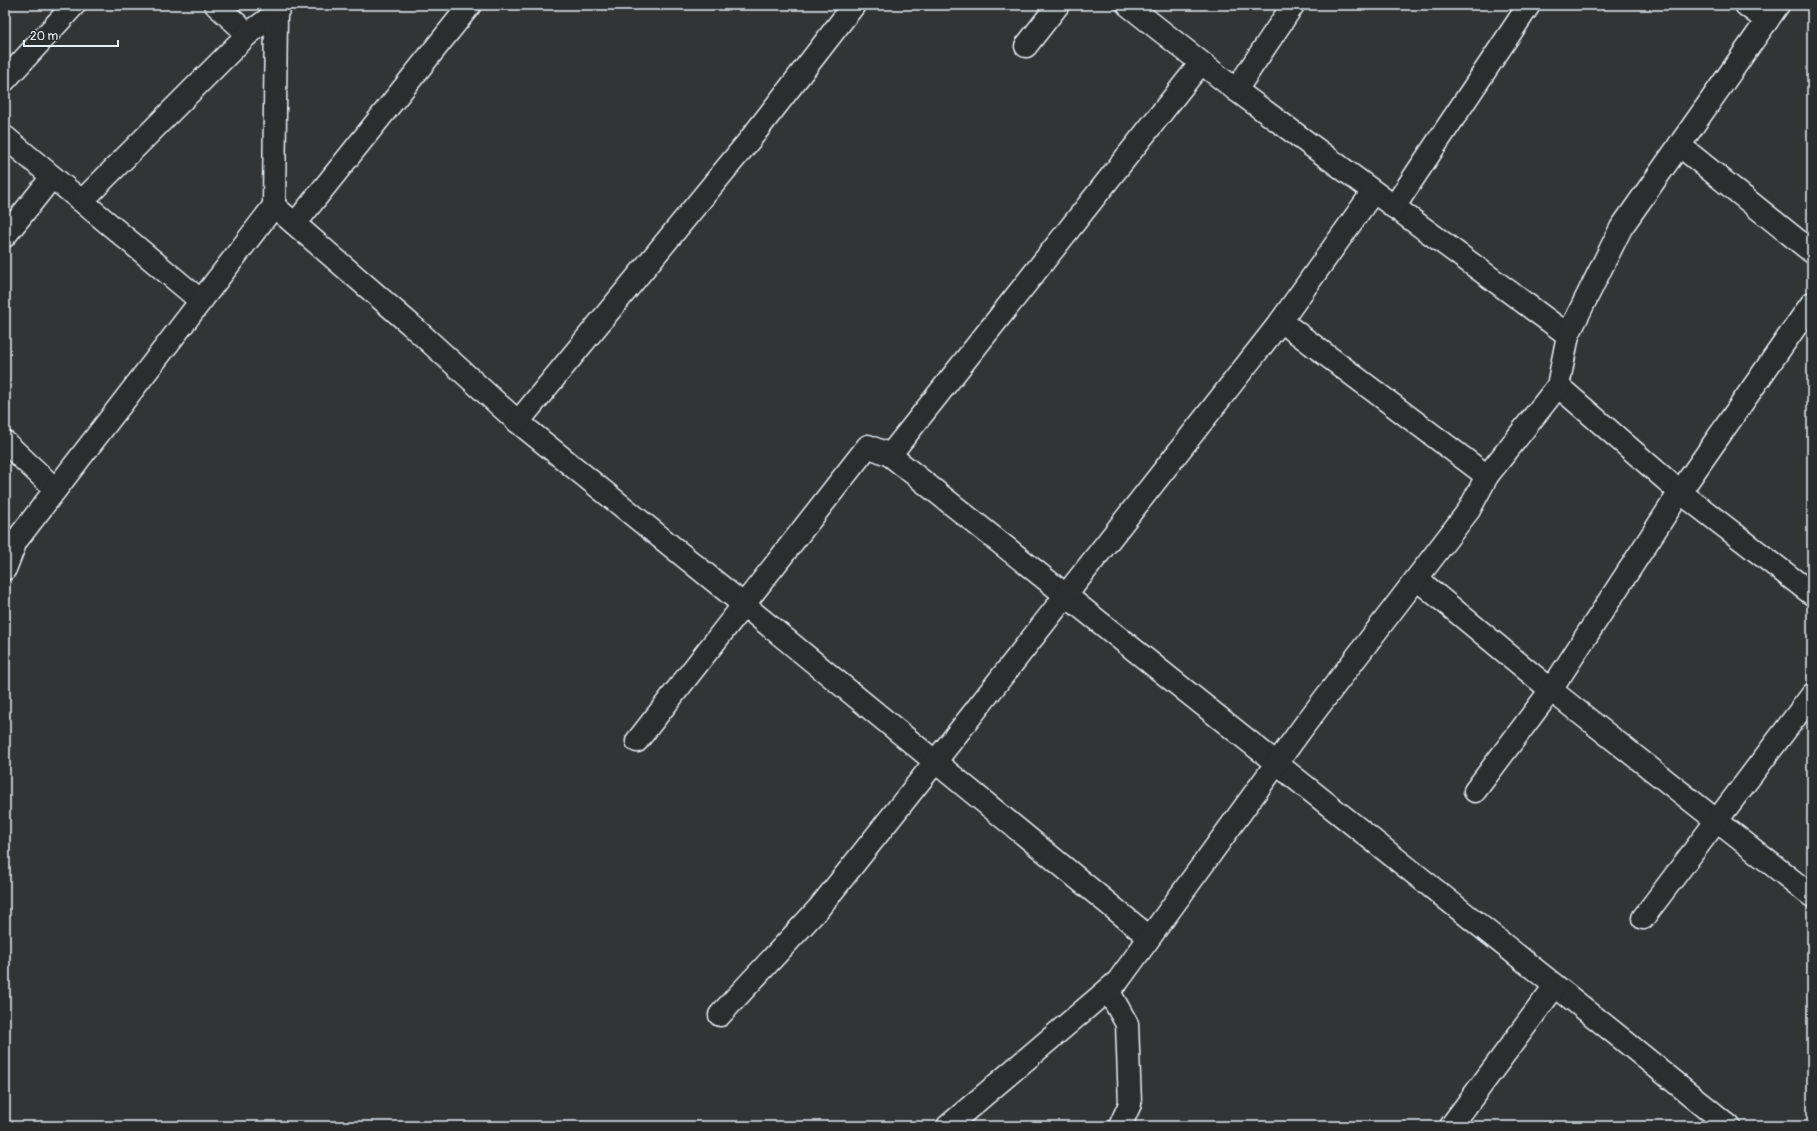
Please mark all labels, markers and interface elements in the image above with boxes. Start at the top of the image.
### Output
scale bar [24,22,118,48]
text: 20 m [30,29,59,44]

